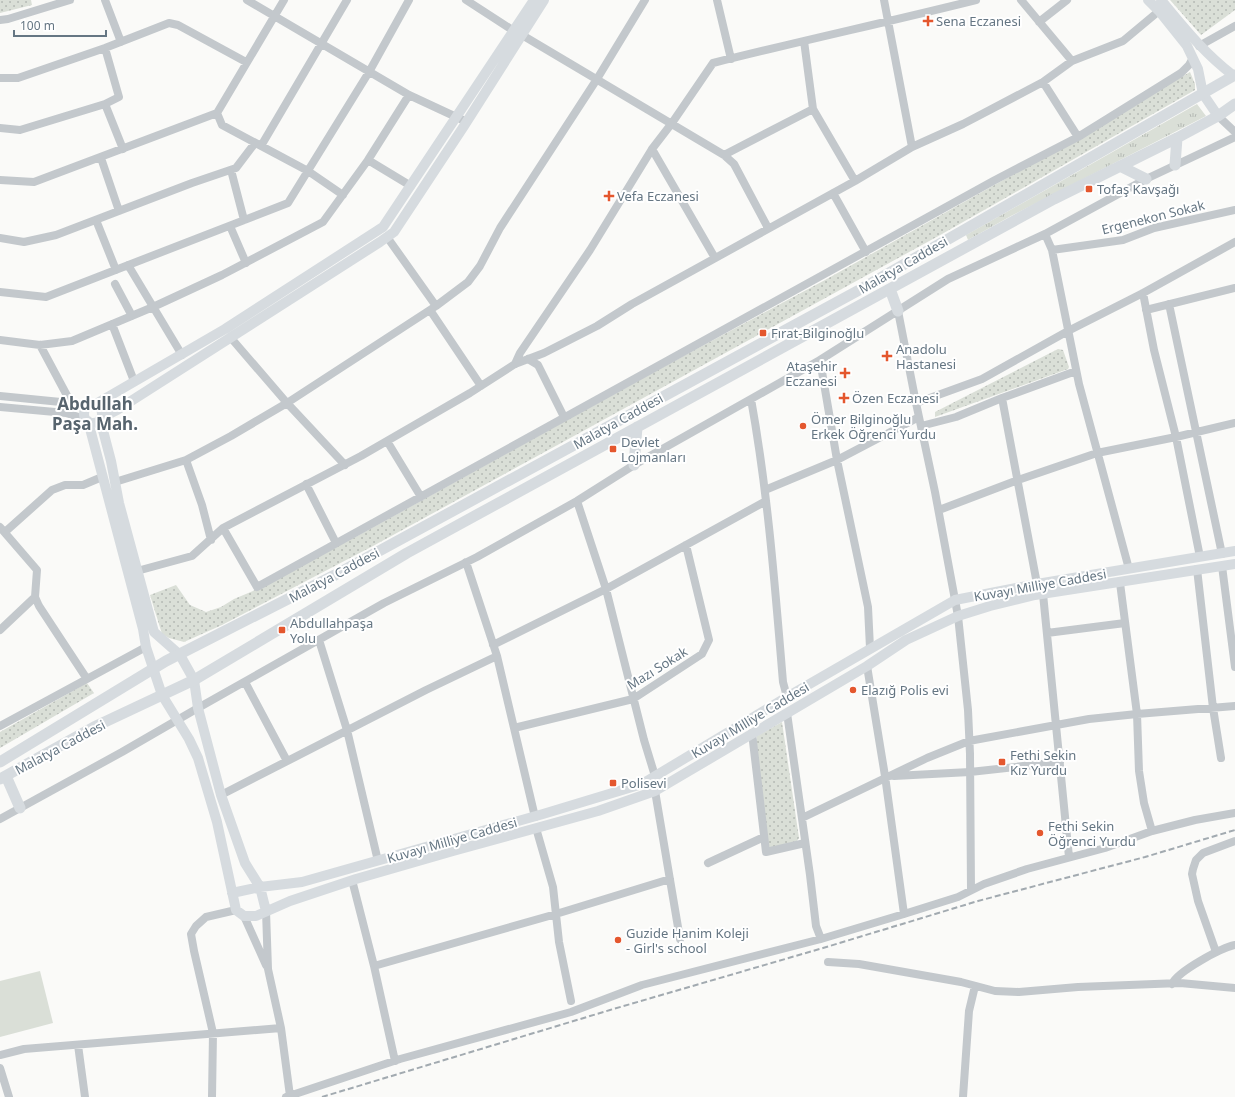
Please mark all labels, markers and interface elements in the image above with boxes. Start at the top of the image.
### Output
scale bar [14,12,106,38]
place label: Sena Eczanesi [936,12,1021,30]
marker: Sena Eczanesi [923,16,933,26]
text: 100 m [20,17,55,34]
place label: Tofaş Kavşağı [1097,180,1179,198]
marker: Tofaş Kavşağı [1084,184,1094,194]
place label: Vefa Eczanesi [617,187,699,205]
marker: Vefa Eczanesi [604,191,614,201]
street label: Ergenekon Sokak [1100,195,1206,239]
street label: Malatya Caddesi [855,232,951,298]
place label: Fırat-Bilginoğlu [771,324,864,342]
marker: Fırat-Bilginoğlu [758,328,768,338]
place label: Anadolu Hastanesi [896,340,956,373]
marker: Anadolu Hastanesi [881,350,893,362]
place label: Ataşehir Eczanesi [785,357,838,390]
marker: Ataşehir Eczanesi [840,368,850,378]
street label: Malatya Caddesi [570,389,666,453]
place label: Özen Eczanesi [852,389,939,407]
district label: Abdullah Paşa Mah. [52,392,138,435]
marker: Özen Eczanesi [839,393,849,403]
place label: Ömer Bilginoğlu Erkek Öğrenci Yurdu [811,410,936,443]
marker: Ömer Bilginoğlu Erkek Öğrenci Yurdu [798,421,808,431]
place label: Devlet Lojmanları [621,433,686,466]
marker: Devlet Lojmanları [608,444,618,454]
street label: Malatya Caddesi [286,544,382,606]
street label: Kuvayı Milliye Caddesi [972,564,1108,606]
place label: Abdullahpaşa Yolu [290,614,373,647]
marker: Abdullahpaşa Yolu [277,625,287,635]
street label: Mazı Sokak [623,642,691,694]
street label: Kuvayı Milliye Caddesi [688,678,812,762]
place label: Elazığ Polis evi [861,681,949,699]
marker: Elazığ Polis evi [848,685,858,695]
street label: Malatya Caddesi [12,716,108,778]
place label: Fethi Sekin Kız Yurdu [1010,746,1076,779]
marker: Fethi Sekin Kız Yurdu [997,757,1007,767]
place label: Polisevi [621,774,667,792]
marker: Polisevi [608,778,618,788]
street label: Kuvayı Milliye Caddesi [385,813,519,867]
place label: Fethi Sekin Öğrenci Yurdu [1048,817,1136,850]
marker: Fethi Sekin Öğrenci Yurdu [1035,828,1045,838]
place label: Guzide Hanim Koleji - Girl's school [626,924,749,957]
marker: Guzide Hanim Koleji - Girl's school [613,935,623,945]

